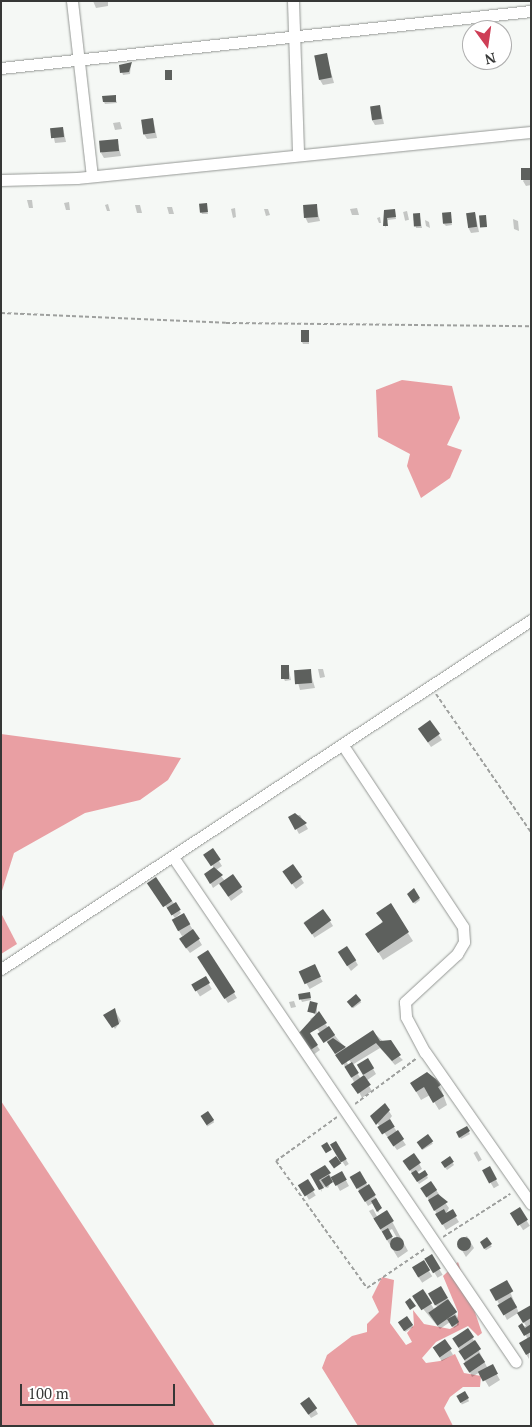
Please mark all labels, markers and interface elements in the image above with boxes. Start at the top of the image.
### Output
north arrow [462,20,512,70]
text: N [483,49,498,70]
scale bar [22,1374,178,1406]
text: 100 m [28,1383,69,1403]

